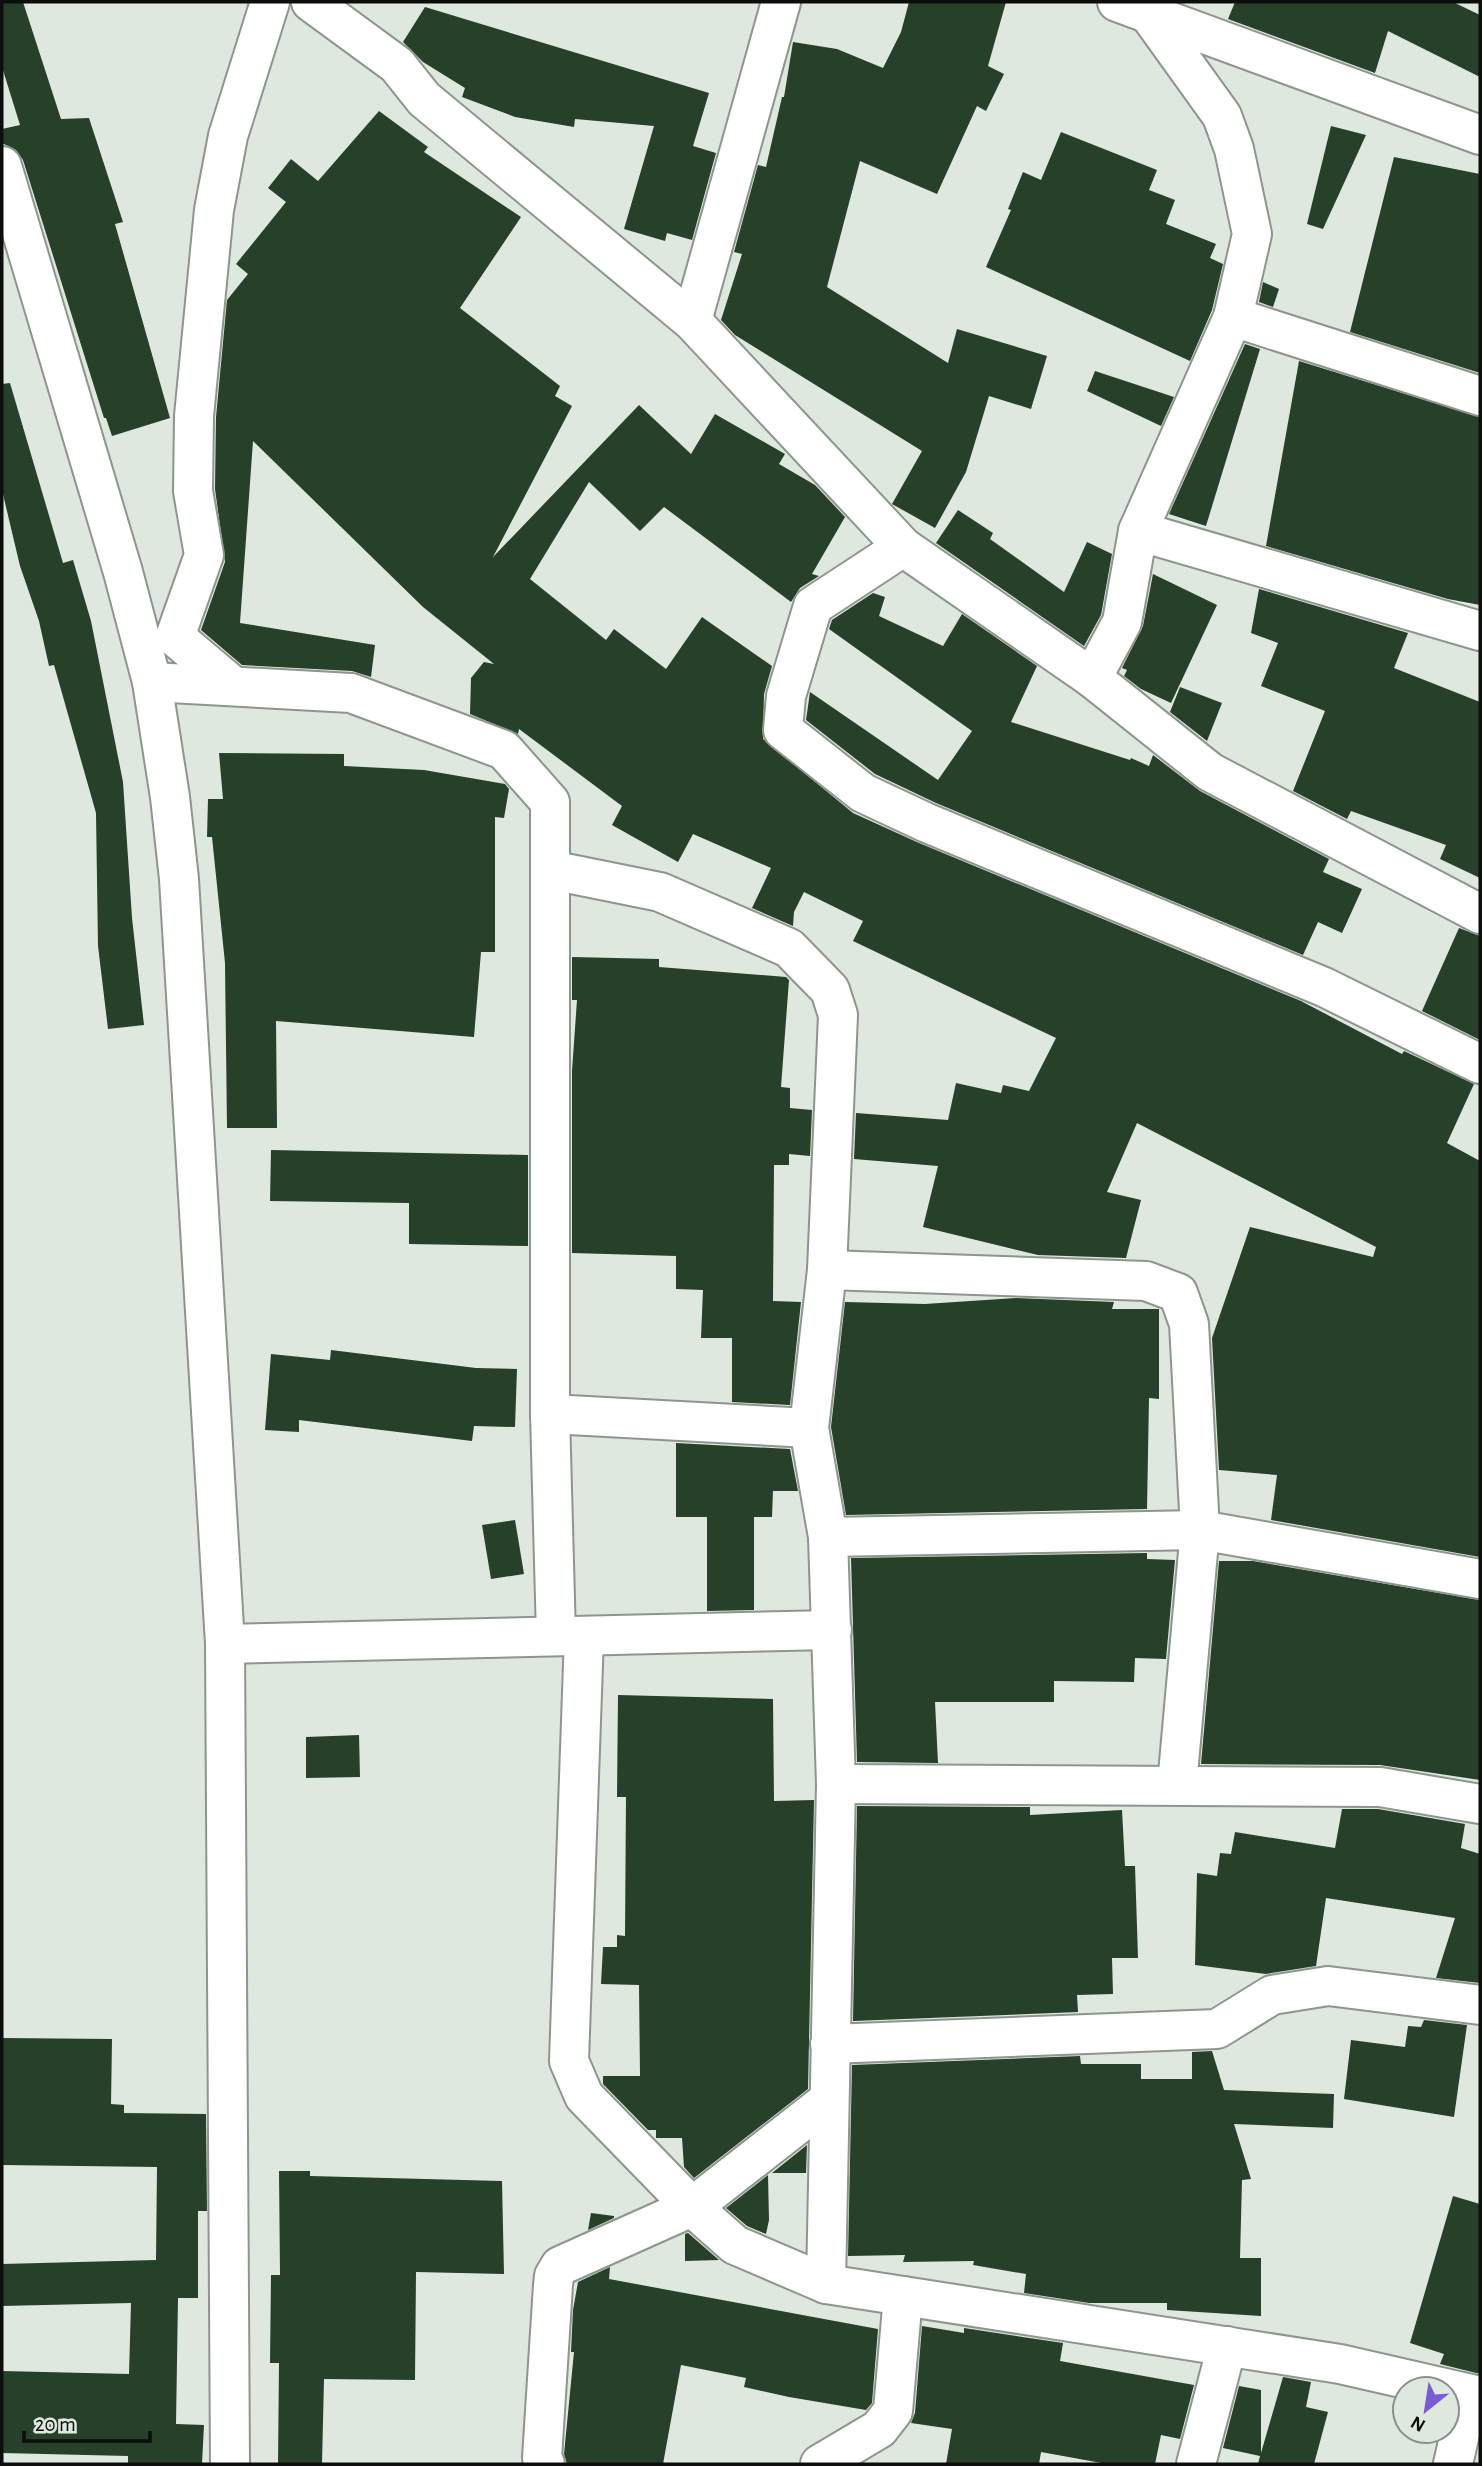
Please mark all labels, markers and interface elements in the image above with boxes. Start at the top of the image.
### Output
north arrow [1391,2375,1461,2445]
scale bar [24,2400,150,2444]
text: N [1408,2412,1429,2435]
text: 20 m [35,2414,76,2435]

